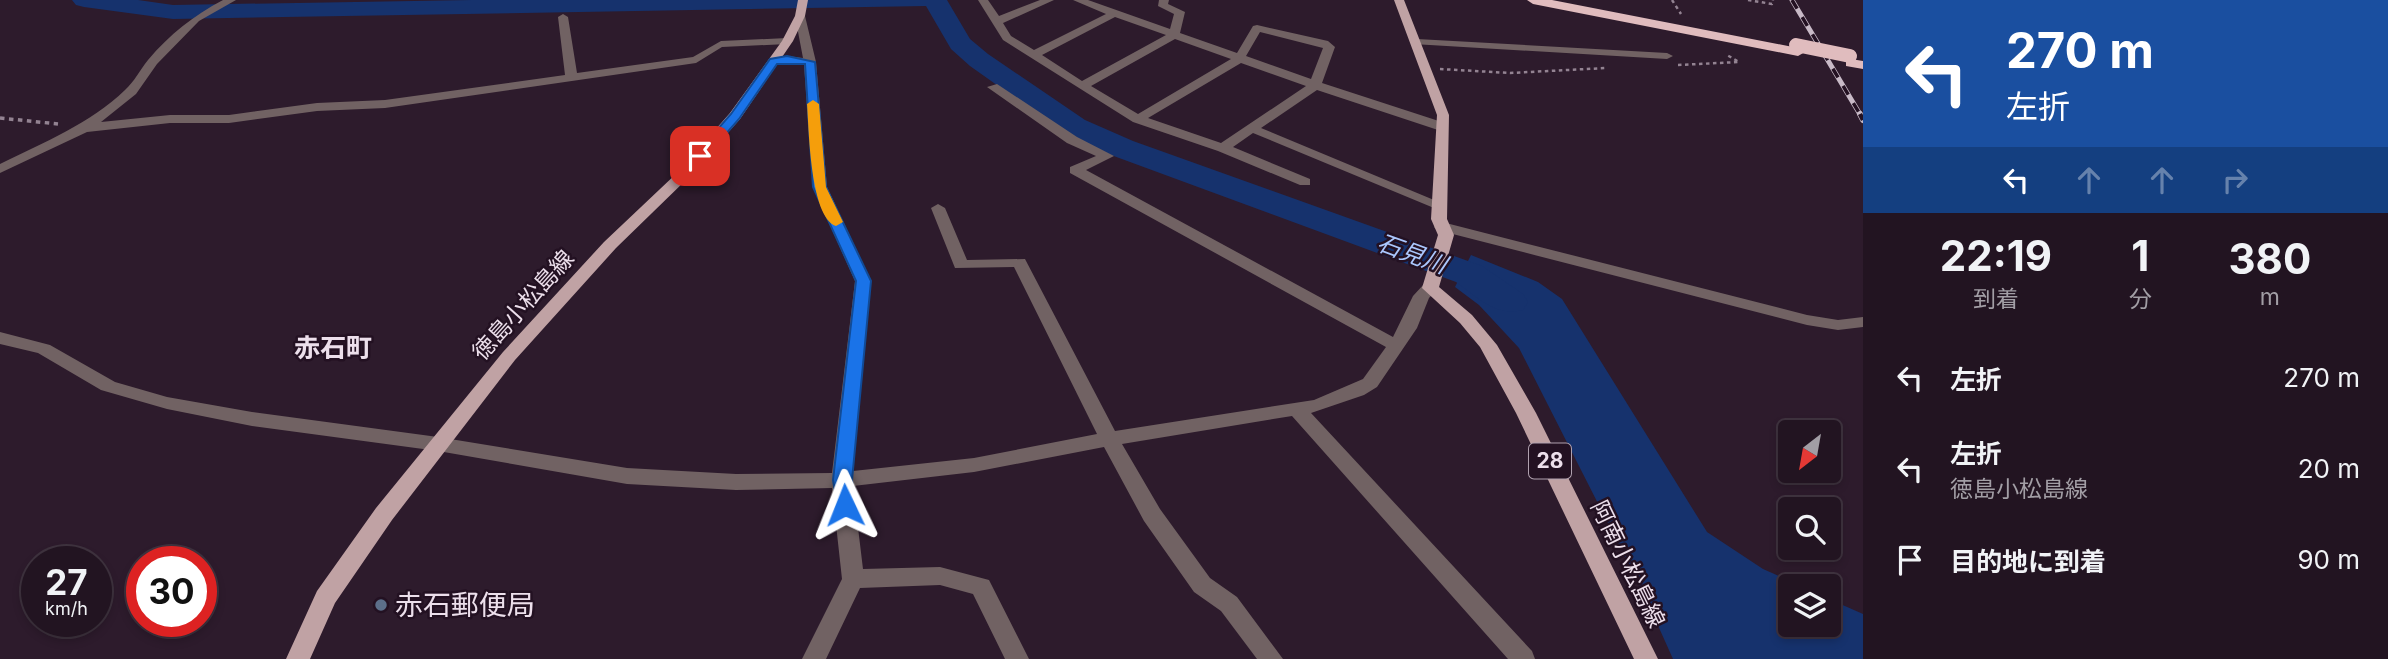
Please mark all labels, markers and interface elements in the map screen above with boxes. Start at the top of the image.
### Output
text: 270 m [2006,21,2154,80]
icon: left [1891,28,1982,119]
text: 左折 [2006,87,2070,126]
pin [670,126,730,186]
icon: arrive [681,137,719,175]
icon: left [1997,161,2035,199]
icon: ahead [2070,161,2108,199]
icon: ahead [2143,161,2181,199]
icon: right [2216,161,2254,199]
water label: 石見川 [1373,228,1454,280]
text: 22:19 [1940,230,2052,281]
text: 1 [2131,230,2149,281]
text: 380 [2228,233,2311,284]
street label: 徳島小松島線 [466,244,580,366]
text: m [2260,283,2280,311]
text: 到着 [1973,285,2019,313]
text: 分 [2129,285,2152,313]
district label: 赤石町 [294,332,372,363]
icon: left [1891,359,1929,397]
text: 270 m [2283,362,2360,393]
text: 左折 [1950,364,2002,395]
north arrow [1778,420,1841,483]
map controls [1778,420,1841,637]
text: 左折 [1950,438,2002,469]
road number: 28 [1529,444,1571,478]
icon: left [1891,450,1929,488]
text: 20 m [2298,453,2360,484]
position arrow [808,468,882,542]
text: 徳島小松島線 [1950,475,2088,503]
street label: 阿南小松島線 [1585,496,1671,632]
button: search [1778,497,1841,560]
icon: arrive [1891,541,1929,579]
text: 90 m [2297,544,2360,575]
speed limit sign: 30 [126,546,217,637]
text: 目的地に到着 [1950,546,2106,577]
text: 27 [45,561,88,603]
button: layers [1778,574,1841,637]
place label: 赤石郵便局 [395,588,535,622]
marker: 赤石郵便局 [373,597,389,613]
text: km/h [45,598,88,619]

